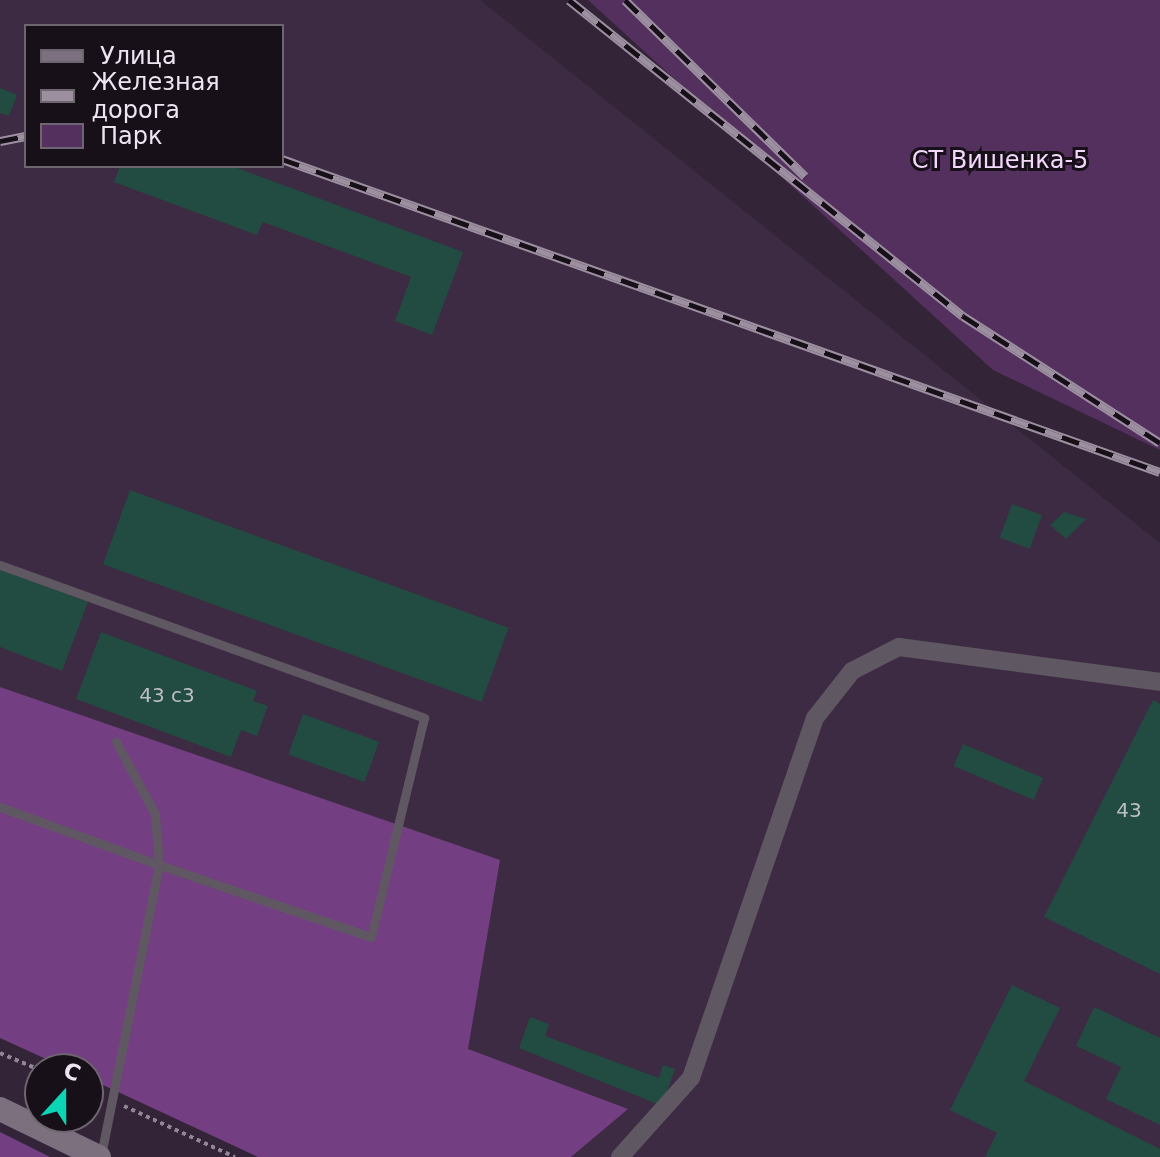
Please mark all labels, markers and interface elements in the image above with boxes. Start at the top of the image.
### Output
legend [24,24,284,168]
text: Улица [100,42,177,70]
text: Железная дорога [91,68,220,124]
text: Парк [100,122,162,150]
park label: СТ Вишенка-5 [912,147,1088,175]
house number: 43 с3 [139,683,195,707]
house number: 43 [1116,798,1142,822]
north arrow [24,1053,104,1133]
text: С [60,1057,84,1087]

